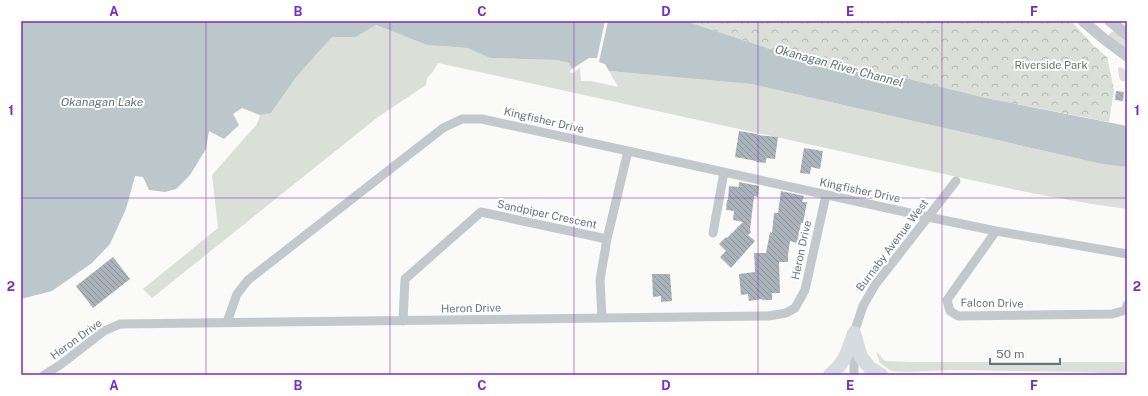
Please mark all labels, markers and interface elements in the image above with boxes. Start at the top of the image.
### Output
text: A [109,4,119,19]
text: B [294,4,303,19]
text: C [477,4,487,19]
text: D [661,4,671,19]
text: E [846,4,854,19]
text: F [1030,4,1038,19]
water label: Okanagan River Channel [773,42,905,90]
park label: Riverside Park [1014,59,1088,71]
water label: Okanagan Lake [61,95,144,109]
text: 1 [8,103,14,118]
text: 1 [1134,103,1140,118]
street label: Kingfisher Drive [503,105,585,135]
street label: Kingfisher Drive [819,176,901,204]
street label: Burnaby Avenue West [854,197,930,293]
street label: Sandpiper Crescent [496,198,598,230]
street label: Heron Drive [789,219,813,281]
text: 2 [7,279,15,294]
text: 2 [1133,279,1141,294]
street label: Falcon Drive [960,296,1024,310]
street label: Heron Drive [441,301,501,315]
street label: Heron Drive [48,316,104,362]
scale bar [990,340,1060,366]
text: 50 m [996,347,1024,361]
text: A [109,378,119,393]
text: B [294,378,303,393]
text: C [477,378,487,393]
text: D [661,378,671,393]
text: E [846,378,854,393]
text: F [1030,378,1038,393]

